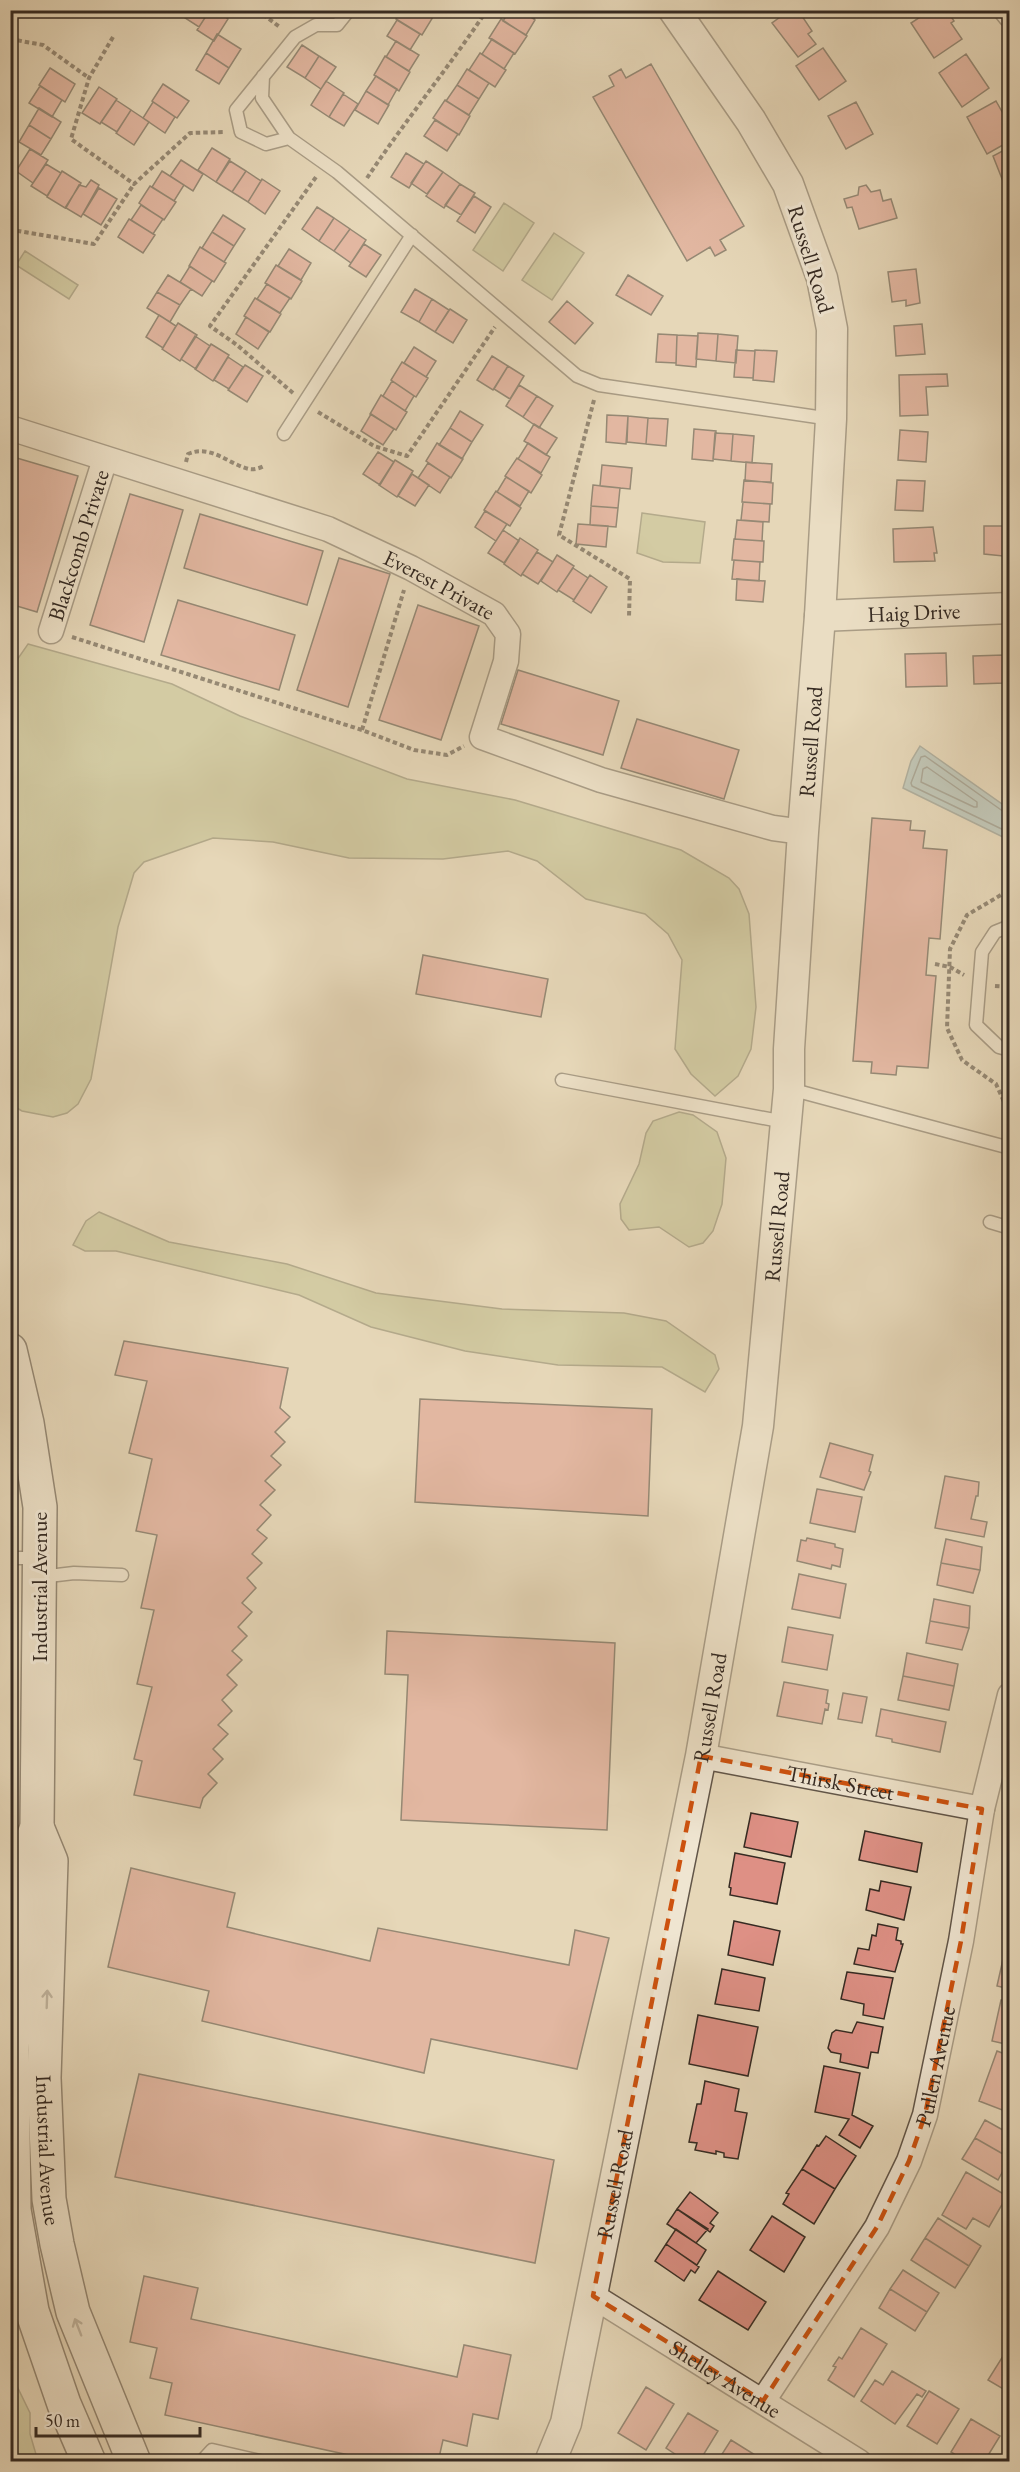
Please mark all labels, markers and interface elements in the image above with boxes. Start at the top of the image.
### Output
street label: Russell Road [781,202,841,317]
street label: Blackcomb Private [41,465,115,624]
street label: Everest Private [379,543,500,626]
street label: Haig Drive [867,596,961,628]
street label: Russell Road [791,684,829,798]
street label: Russell Road [757,1169,796,1283]
street label: Industrial Avenue [25,1512,54,1662]
street label: Russell Road [686,1649,733,1765]
street label: Thirsk Street [784,1758,897,1807]
one-way arrow [41,1989,52,2009]
street label: Pullen Avenue [908,2003,962,2130]
street label: Industrial Avenue [29,2074,68,2228]
street label: Russell Road [589,2126,640,2241]
one-way arrow [72,2318,83,2336]
street label: Shelley Avenue [664,2333,787,2425]
scale bar [36,2400,200,2438]
text: 50 m [45,2409,80,2432]

